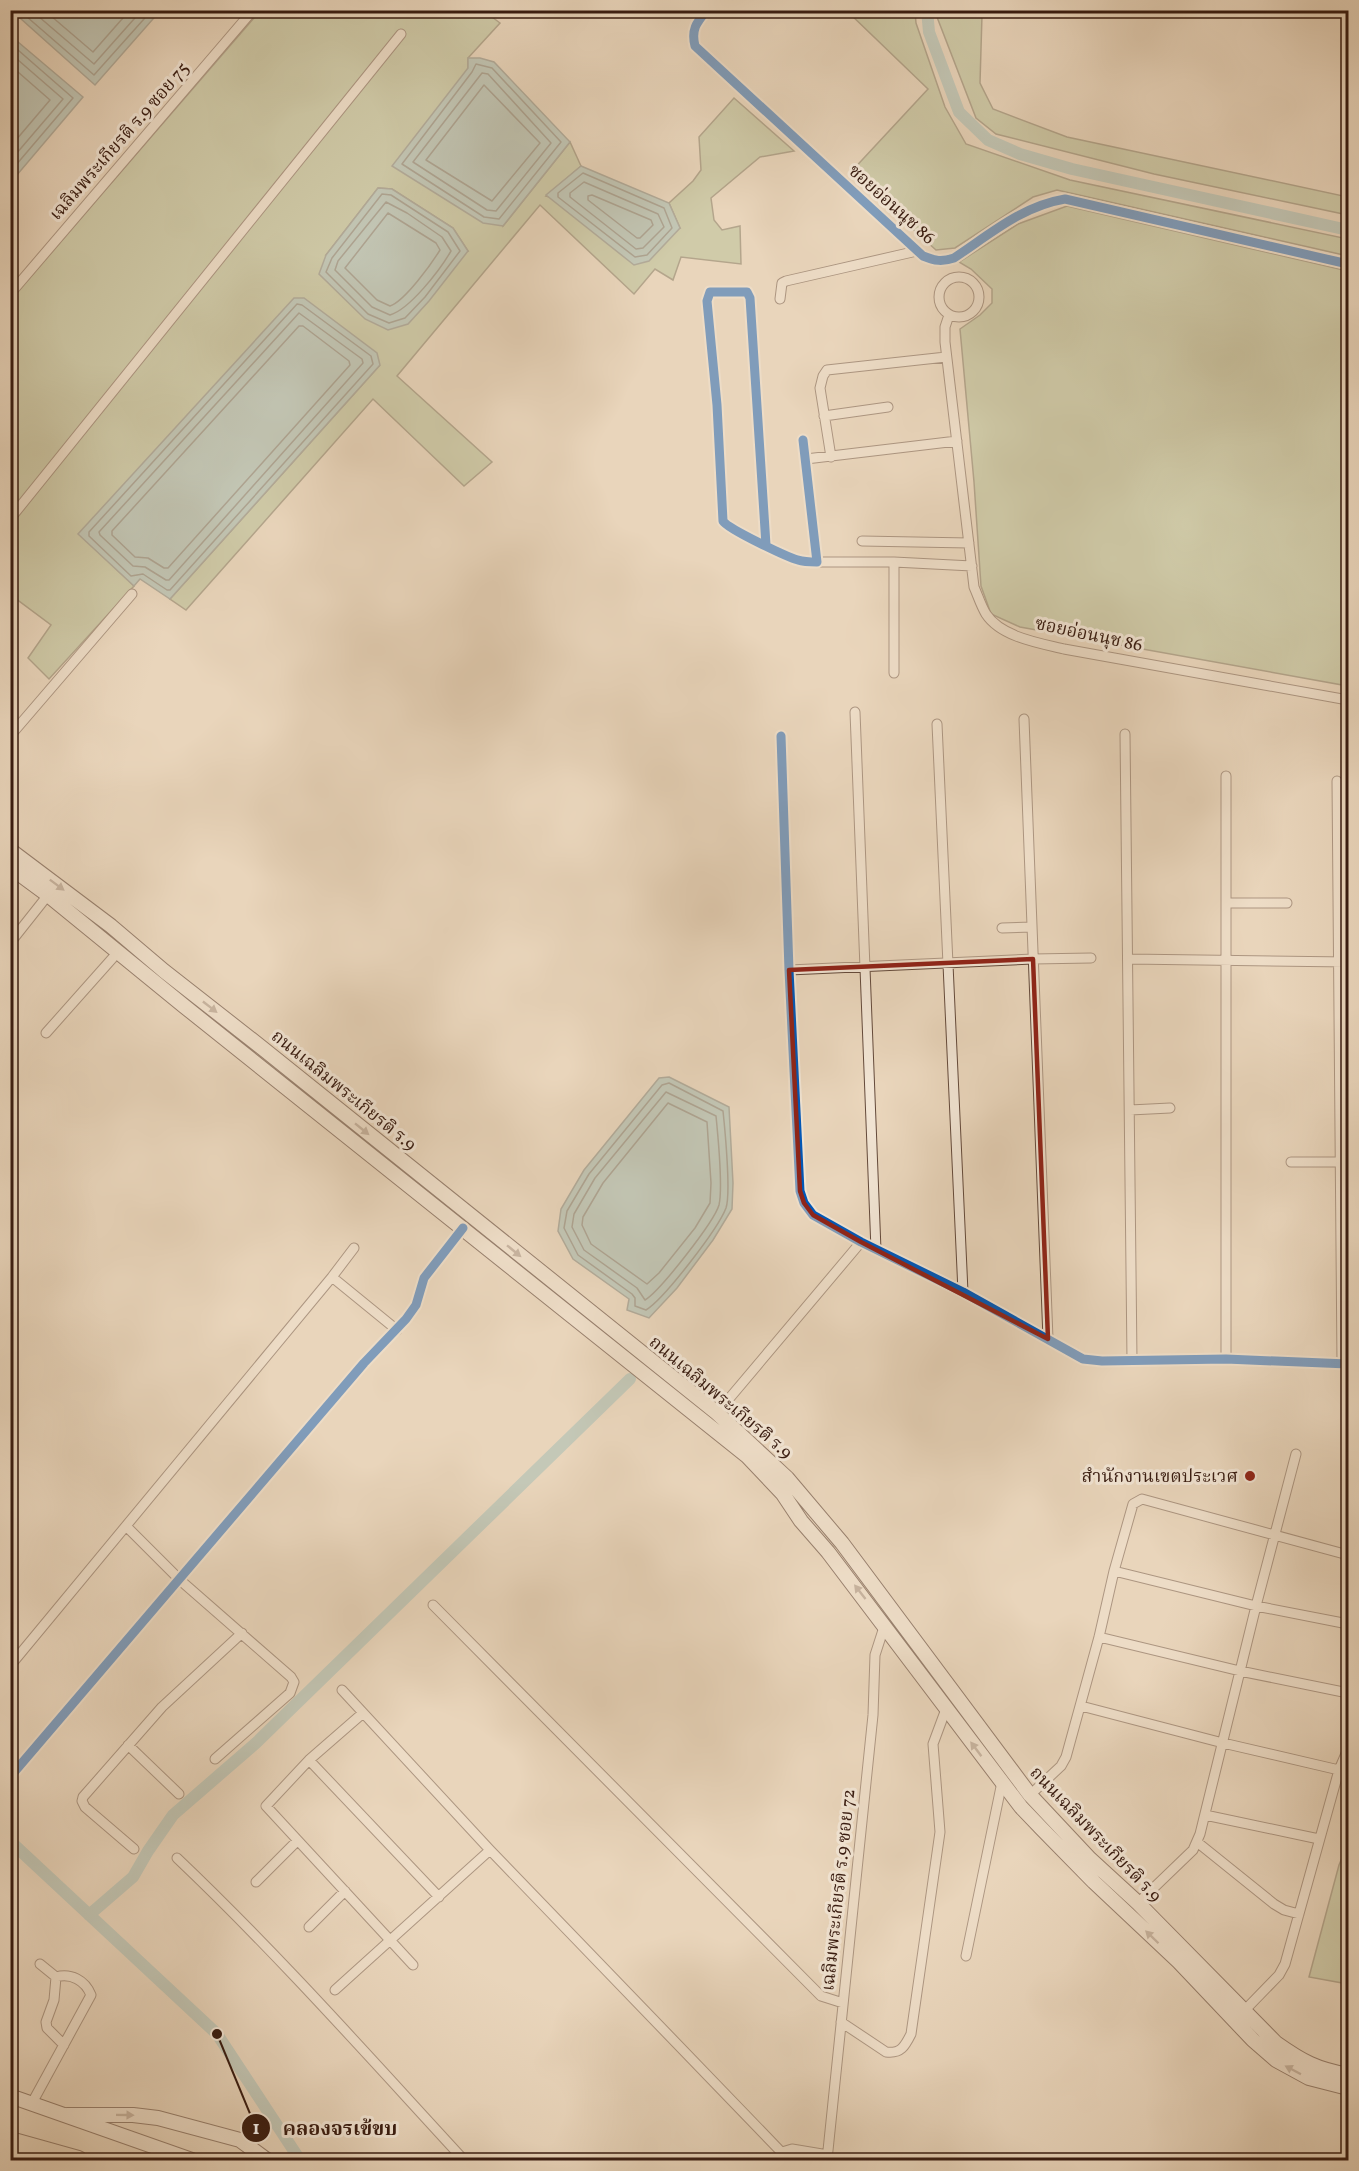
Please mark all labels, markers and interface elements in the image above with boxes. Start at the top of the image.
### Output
street label: เฉลิมพระเกียรติ ร.9 ซอย 75 [44,57,196,227]
street label: ซอยอ่อนนุช 86 [842,159,940,251]
street label: ซอยอ่อนนุช 86 [1033,612,1145,659]
one-way arrow [50,879,65,891]
one-way arrow [202,1000,217,1012]
street label: ถนนเฉลิมพระเกียรติ ร.9 [265,1025,421,1158]
one-way arrow [354,1122,370,1135]
one-way arrow [506,1244,522,1257]
street label: ถนนเฉลิมพระเกียรติ ร.9 [643,1331,797,1466]
place label: สำนักงานเขตประเวศ [1082,1465,1238,1490]
marker: สำนักงานเขตประเวศ [1243,1469,1257,1483]
one-way arrow [853,1584,866,1600]
one-way arrow [971,1741,983,1756]
street label: ถนนเฉลิมพระเกียรติ ร.9 [1023,1761,1167,1909]
street label: เฉลิมพระเกียรติ ร.9 ซอย 72 [816,1788,863,1992]
one-way arrow [1145,1930,1159,1944]
one-way arrow [1285,2065,1302,2075]
callout: คลองจรเข้ขบ [241,2109,409,2147]
one-way arrow [116,2111,135,2120]
text: คลองจรเข้ขบ [283,2116,397,2144]
text: 1 [252,2117,260,2142]

